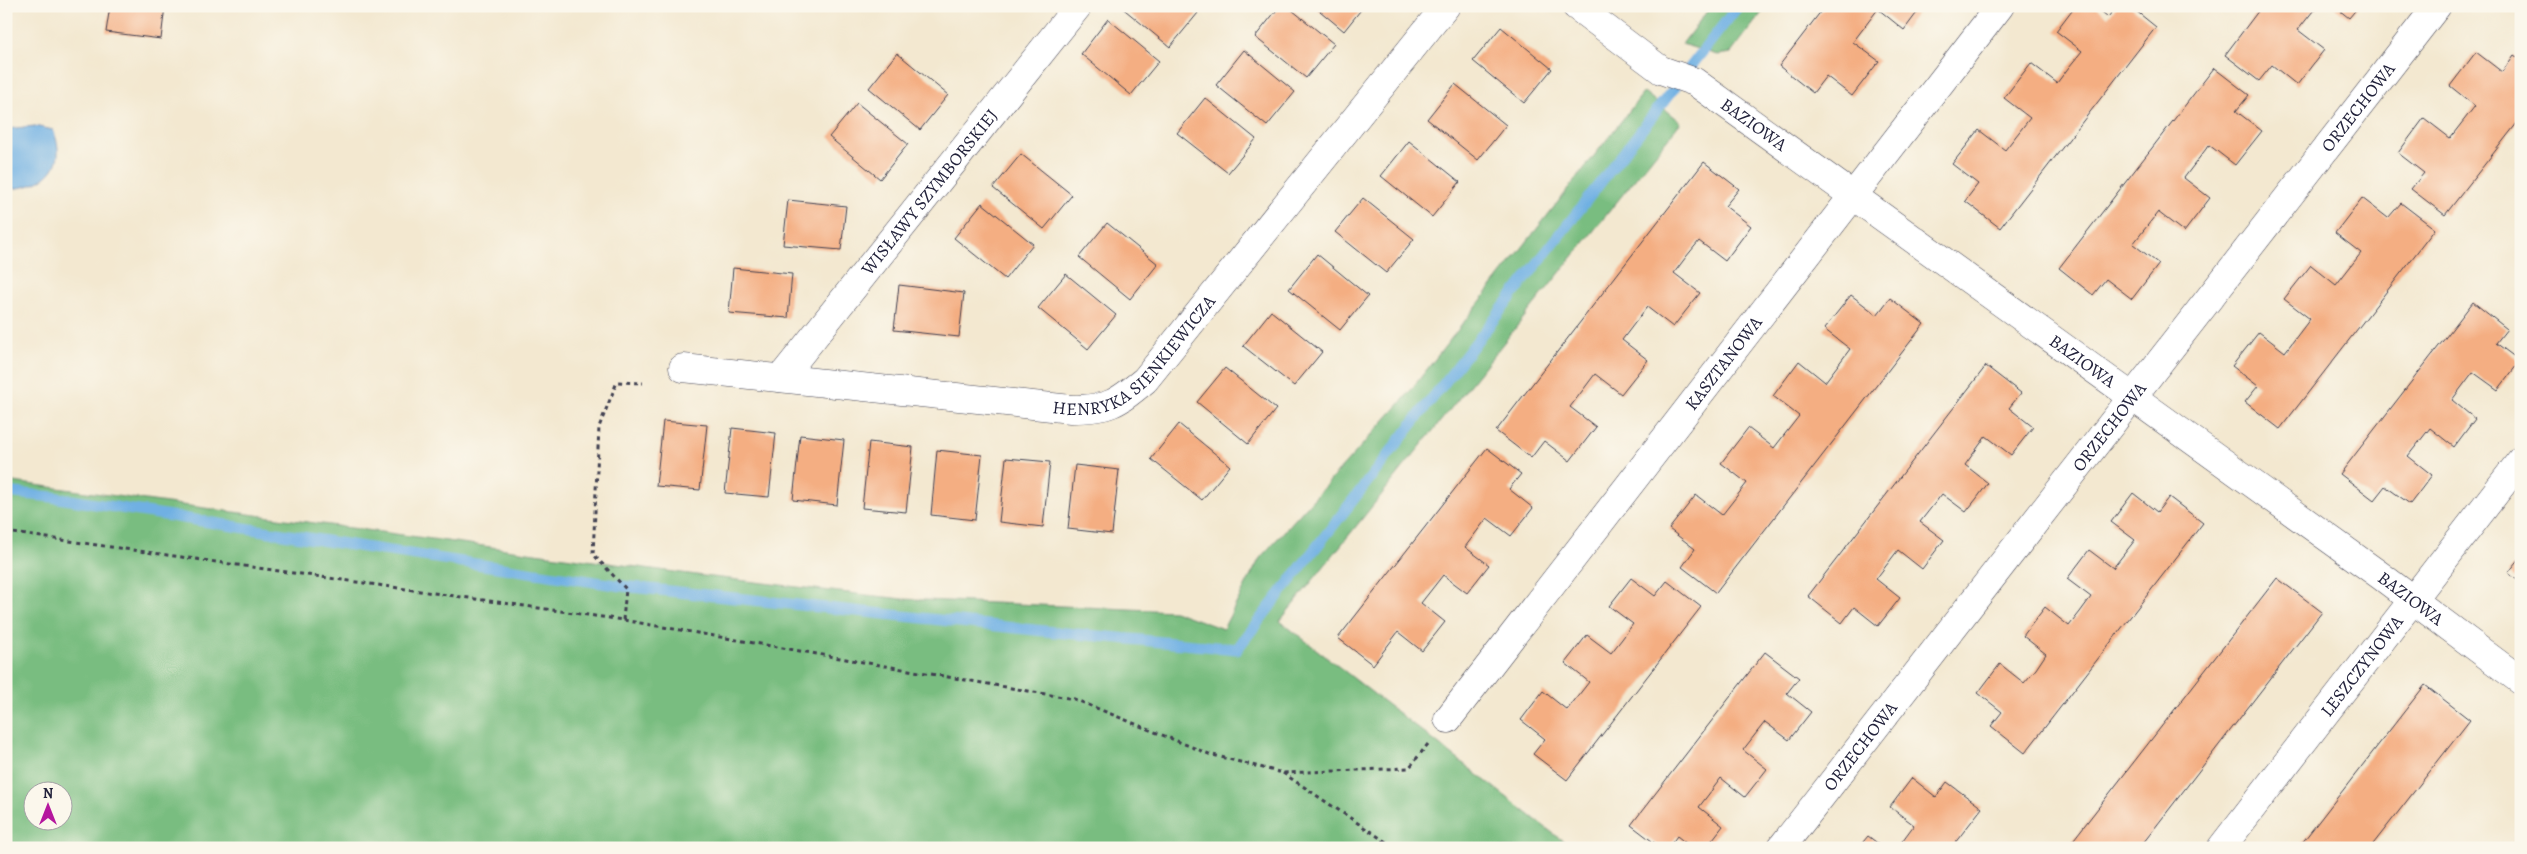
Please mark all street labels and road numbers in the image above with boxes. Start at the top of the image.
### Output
street label: ORZECHOWA [2316,57,2401,157]
street label: BAZIOWA [1716,92,1792,157]
street label: WISŁAWY SZYMBORSKIEJ [855,104,1003,281]
street label: HENRYKA SIENKIEWICZA [1051,290,1221,421]
street label: KASZTANOWA [1680,311,1768,415]
street label: BAZIOWA [2044,329,2121,393]
street label: ORZECHOWA [2067,377,2152,476]
street label: BAZIOWA [2373,566,2449,631]
street label: LESZCZYNOWA [2315,610,2409,722]
street label: ORZECHOWA [1818,696,1903,796]

